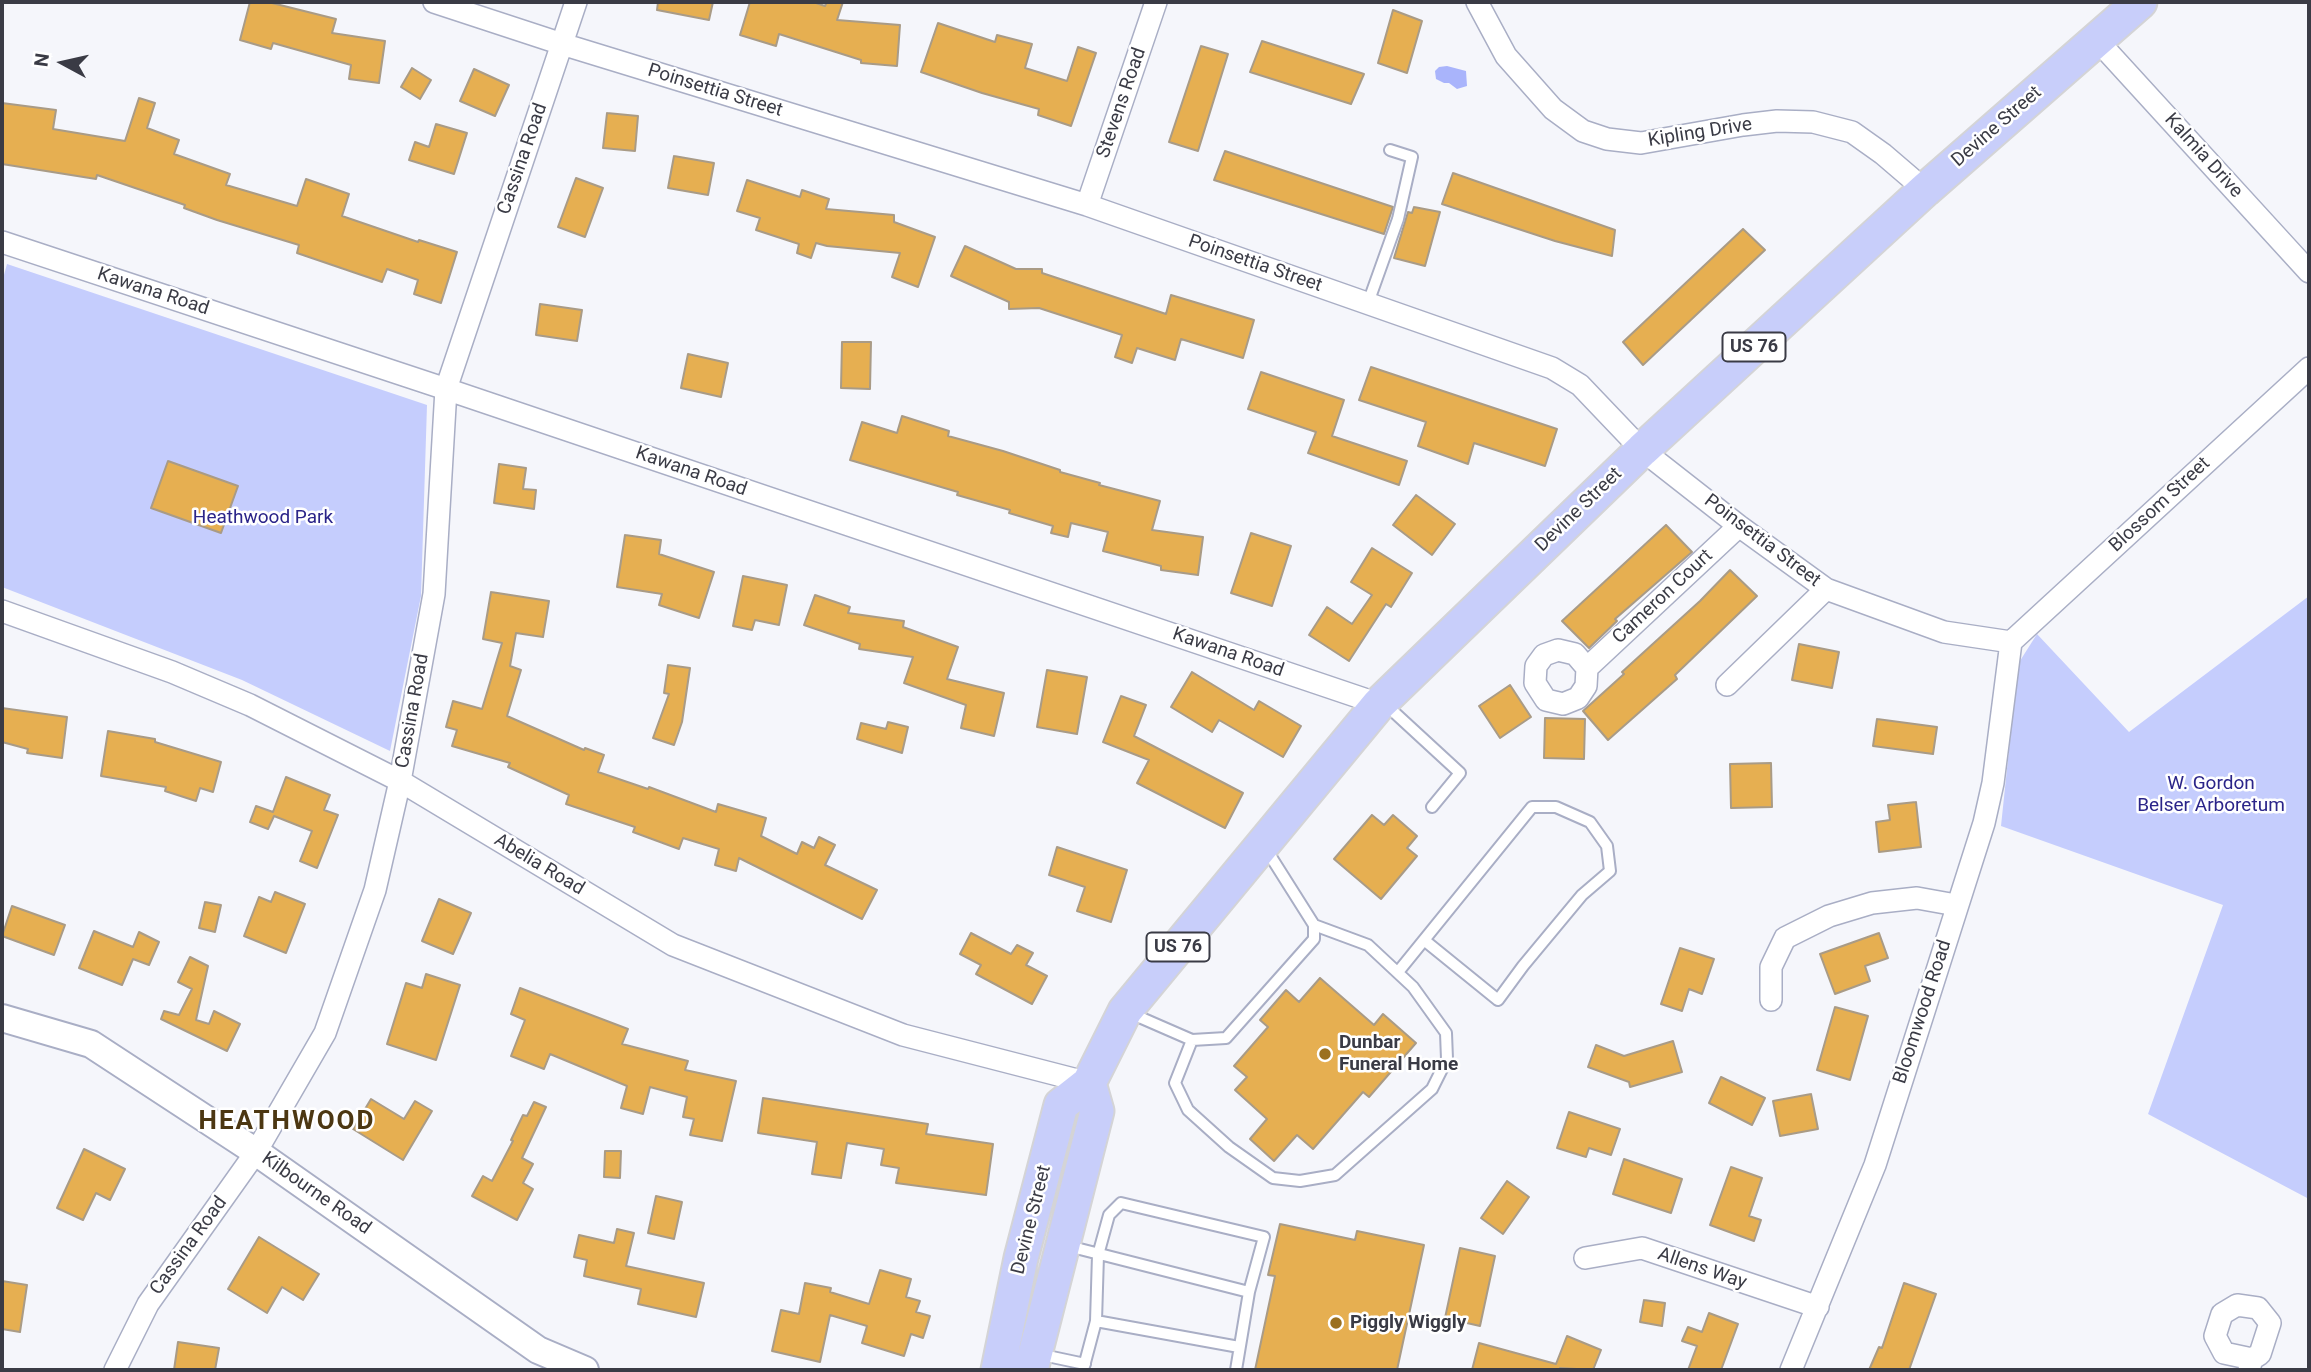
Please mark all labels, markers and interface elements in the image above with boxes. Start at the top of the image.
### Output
north arrow [28,28,98,98]
street label: Stevens Road [1092,45,1152,161]
text: N [29,52,54,68]
street label: Poinsettia Street [645,60,785,122]
street label: Devine Street [1947,82,2047,172]
street label: Cassina Road [493,100,553,218]
street label: Kalmia Drive [2159,109,2247,203]
street label: Kipling Drive [1646,114,1754,152]
street label: Poinsettia Street [1185,230,1325,298]
street label: Kawana Road [94,263,212,321]
road number: US 76 [1722,332,1786,362]
street label: Kawana Road [632,442,750,502]
street label: Blossom Street [2105,453,2215,557]
street label: Devine Street [1531,463,1627,557]
street label: Poinsettia Street [1699,490,1825,592]
park label: Heathwood Park [193,507,333,529]
street label: Cameron Court [1608,545,1718,649]
street label: Kawana Road [1169,623,1287,683]
street label: Cassina Road [392,652,434,770]
park label: W. Gordon Belser Arboretum [2137,773,2285,817]
street label: Abelia Road [490,829,588,901]
road number: US 76 [1146,932,1210,962]
street label: Bloomwood Road [1889,937,1957,1087]
place label: Dunbar Funeral Home [1339,1032,1458,1076]
marker: Dunbar Funeral Home [1317,1046,1333,1062]
district label: HEATHWOOD [200,1106,374,1138]
street label: Kilbourne Road [257,1148,375,1240]
street label: Devine Street [1007,1163,1057,1277]
street label: Cassina Road [146,1192,232,1300]
street label: Allens Way [1655,1243,1749,1295]
place label: Piggly Wiggly [1350,1312,1466,1334]
marker: Piggly Wiggly [1328,1315,1344,1331]

